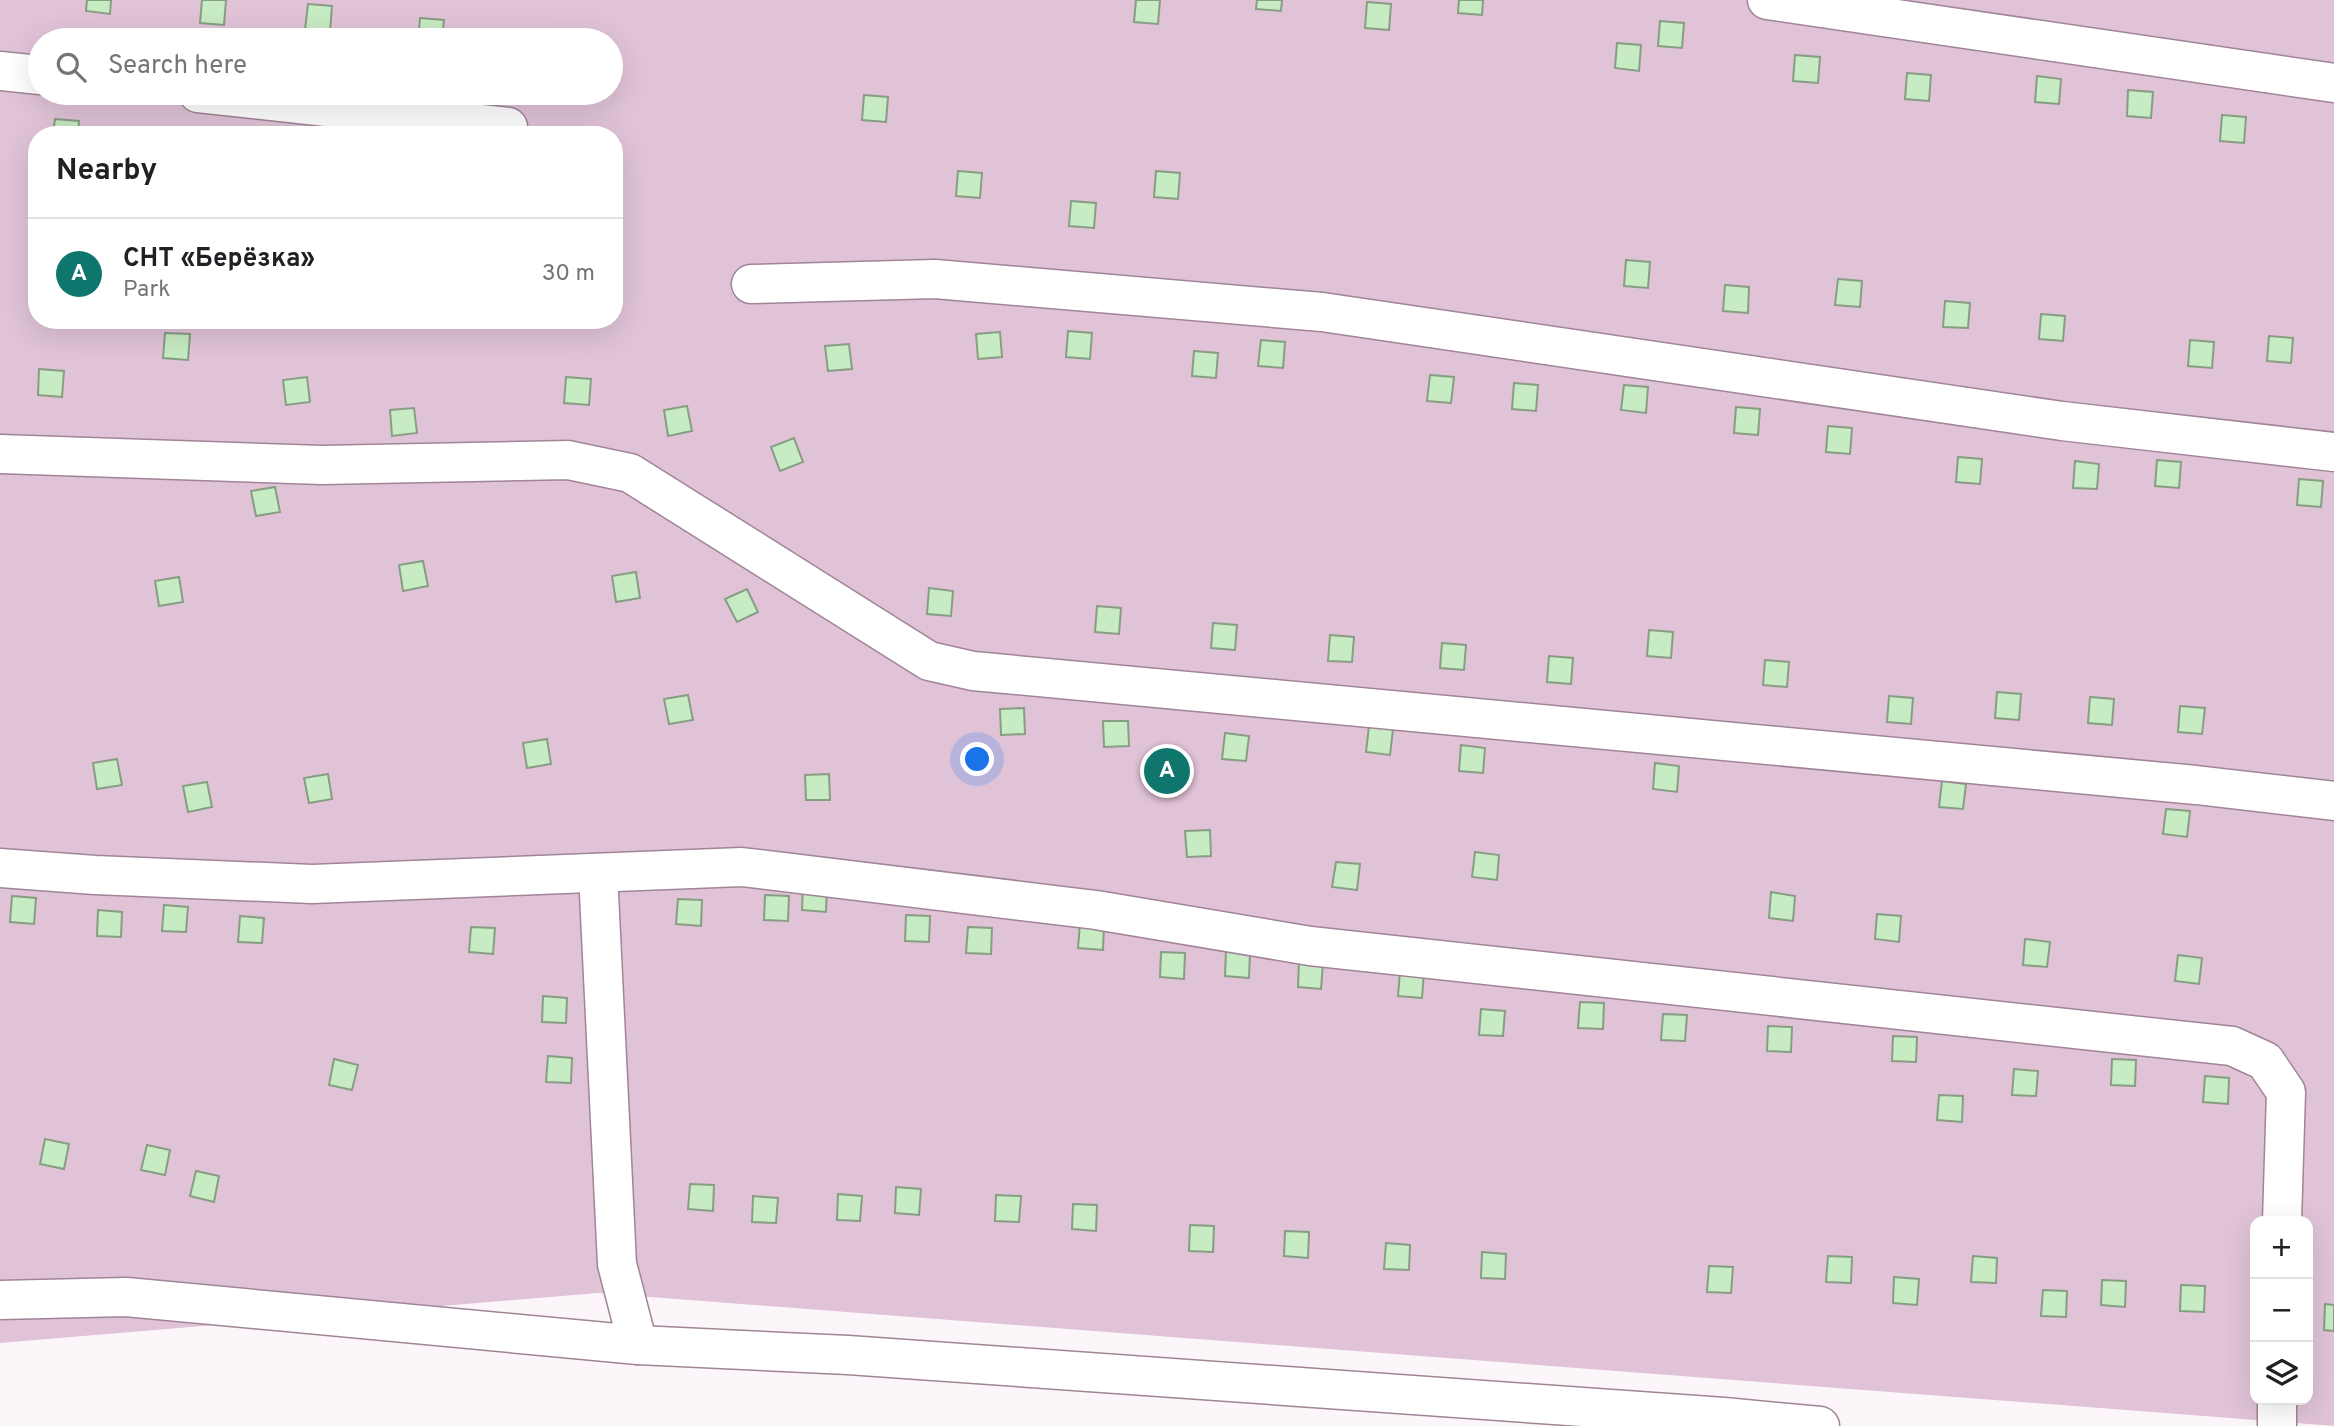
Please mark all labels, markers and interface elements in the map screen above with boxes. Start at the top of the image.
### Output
search box [28,28,623,105]
icon: search [52,48,90,86]
text: Search here [108,50,247,83]
text: Nearby [56,153,157,190]
text: СНТ «Берёзка» [123,243,315,276]
text: A [71,260,87,289]
text: 30 m [542,260,595,289]
text: Park [123,276,170,305]
your location [960,742,994,776]
pin: A [1144,745,1190,797]
map controls [2250,1216,2313,1405]
button: + [2250,1216,2313,1279]
button: − [2250,1279,2313,1342]
button: layers [2250,1342,2313,1405]

